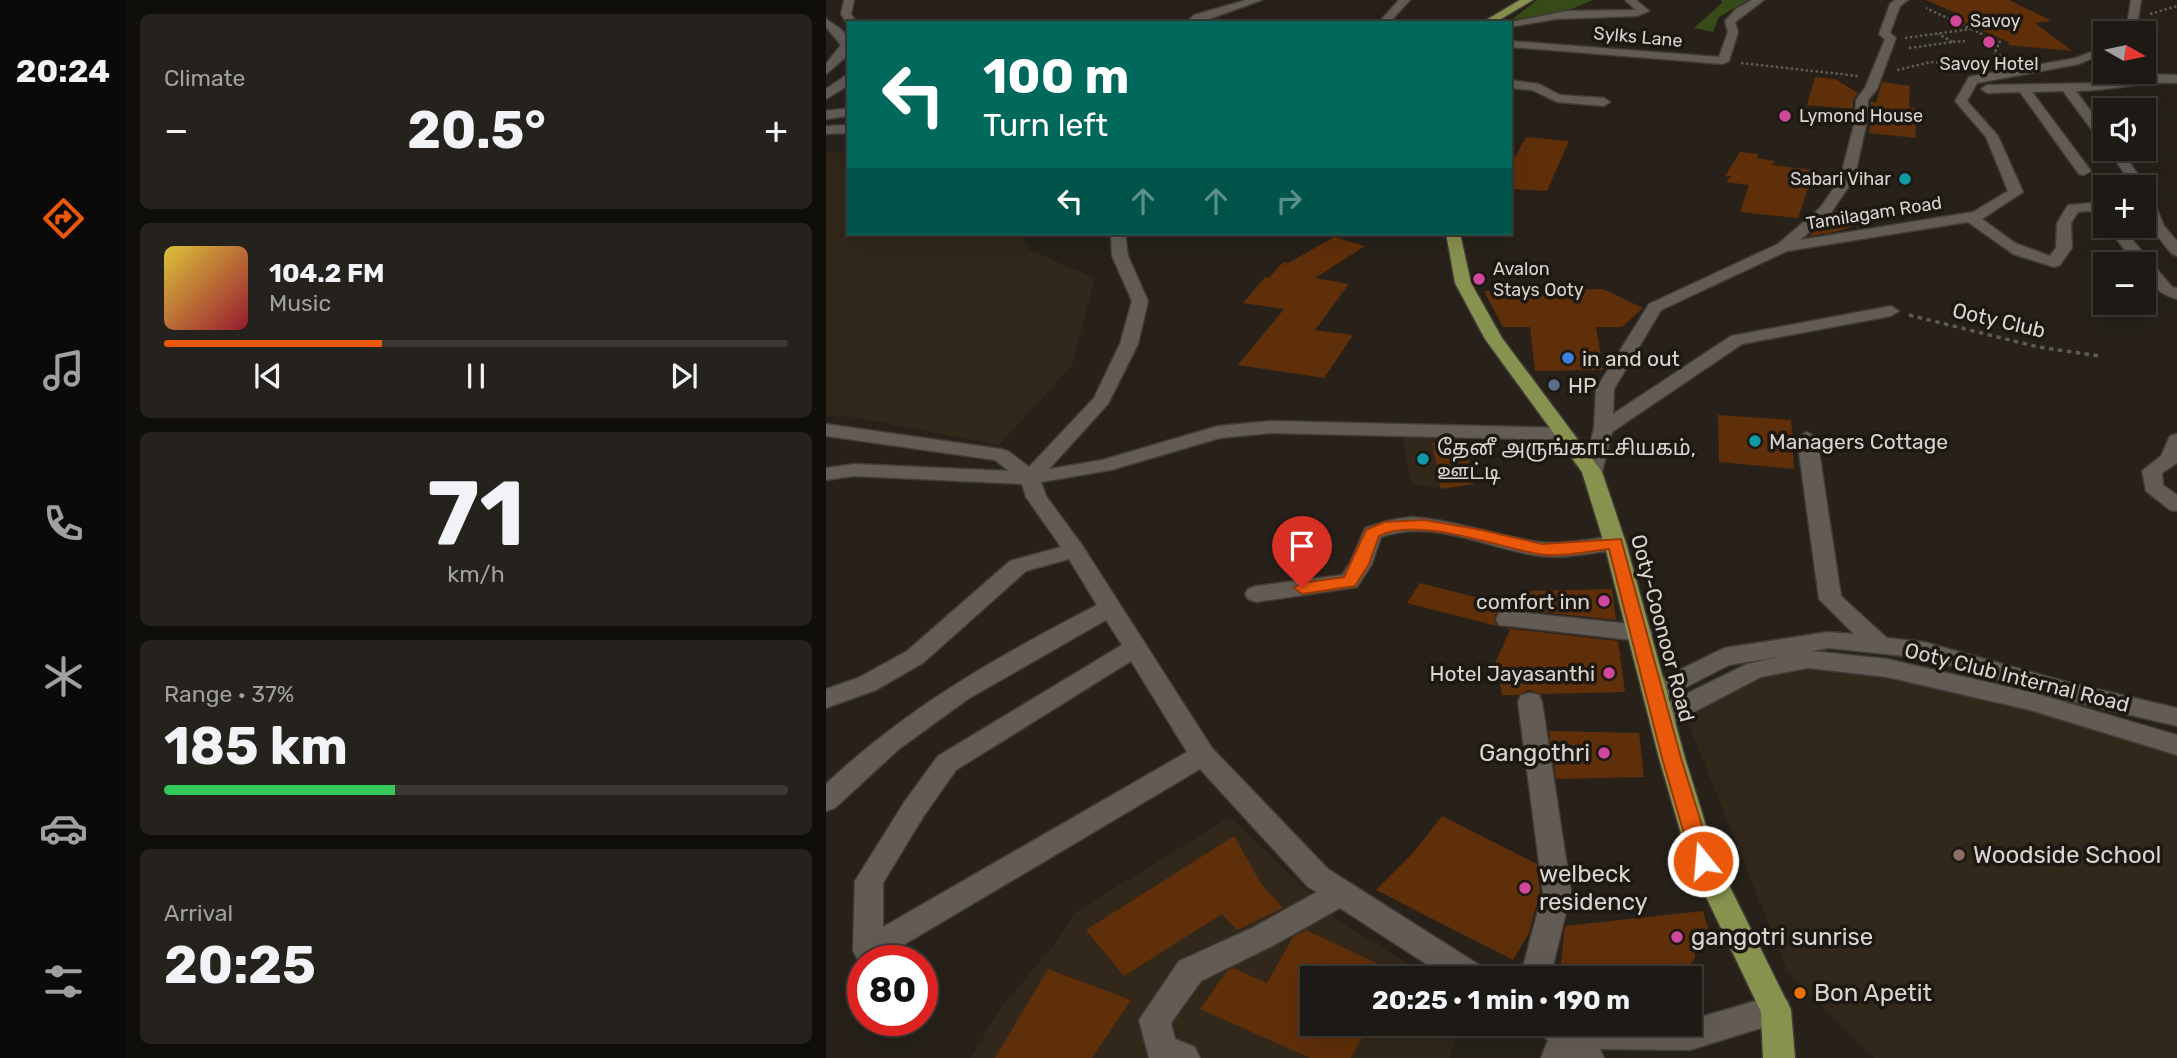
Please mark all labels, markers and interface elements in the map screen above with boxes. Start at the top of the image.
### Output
place label: Savoy [1970,10,2021,32]
marker: Savoy [1948,13,1964,29]
north arrow [2093,21,2156,84]
map controls [2093,21,2156,315]
street label: Sylks Lane [1593,22,1683,52]
marker: Savoy Hotel [1981,34,1997,50]
text: 100 m [983,47,1129,105]
icon: left [868,49,959,140]
text: 20:24 [16,52,110,90]
place label: Savoy Hotel [1939,53,2039,75]
text: Climate [164,64,245,92]
button: sound [2093,98,2156,161]
text: 20.5° [407,99,546,161]
place label: Lymond House [1799,105,1923,127]
text: Turn left [983,106,1108,144]
text: − [164,107,189,153]
text: + [764,107,788,153]
marker: Lymond House [1777,108,1793,124]
place label: Sabari Vihar [1790,168,1891,190]
marker: Sabari Vihar [1897,171,1913,187]
button: + [2093,175,2156,238]
icon: left [1051,182,1089,220]
icon: ahead [1124,182,1162,220]
icon: ahead [1197,182,1235,220]
icon: right [1270,182,1308,220]
street label: Tamilagam Road [1805,191,1943,235]
icon: directions [39,194,88,243]
button: − [2093,252,2156,315]
text: 104.2 FM [269,258,385,289]
place label: Avalon Stays Ooty [1493,258,1584,301]
marker: Avalon Stays Ooty [1471,271,1487,287]
text: Music [269,289,331,317]
street label: Ooty Club [1950,297,2048,343]
icon: music [39,346,88,395]
place label: in and out [1582,346,1680,371]
marker: in and out [1560,350,1576,366]
icon: previous [249,357,287,395]
icon: pause [457,357,495,395]
icon: next [665,357,703,395]
place label: HP [1568,373,1596,398]
marker: HP [1546,377,1562,393]
place label: Managers Cottage [1769,429,1948,454]
marker: Managers Cottage [1747,433,1763,449]
place label: தேனீ அருங்காட்சியகம், ஊட்டி [1437,435,1696,485]
marker: தேனீ அருங்காட்சியகம், ஊட்டி [1415,451,1431,467]
text: 71 [427,460,525,568]
icon: phone [39,499,88,548]
pin [1272,516,1332,588]
icon: arrive [1283,527,1321,565]
street label: Ooty-Coonoor Road [1626,532,1700,724]
text: km/h [447,560,505,588]
place label: comfort inn [1476,589,1590,614]
marker: comfort inn [1596,593,1612,609]
street label: Ooty Club Internal Road [1902,637,2132,717]
icon: climate [39,652,88,701]
place label: Hotel Jayasanthi [1430,661,1595,686]
marker: Hotel Jayasanthi [1601,665,1617,681]
text: Range · 37% [164,680,294,708]
text: 185 km [164,715,348,777]
place label: Gangothri [1479,739,1590,767]
marker: Gangothri [1596,745,1612,761]
icon: car [39,804,88,853]
position arrow [1666,824,1740,898]
place label: Woodside School [1973,841,2161,869]
marker: Woodside School [1951,847,1967,863]
place label: welbeck residency [1539,860,1648,916]
marker: welbeck residency [1517,880,1533,896]
text: Arrival [164,899,233,927]
place label: gangotri sunrise [1691,923,1873,951]
marker: gangotri sunrise [1669,929,1685,945]
text: 20:25 [164,934,316,996]
speed limit sign: 80 [847,945,938,1036]
icon: filters [39,957,88,1006]
place label: Bon Apetit [1814,979,1932,1007]
text: 20:25 · 1 min · 190 m [1372,985,1630,1016]
marker: Bon Apetit [1792,985,1808,1001]

